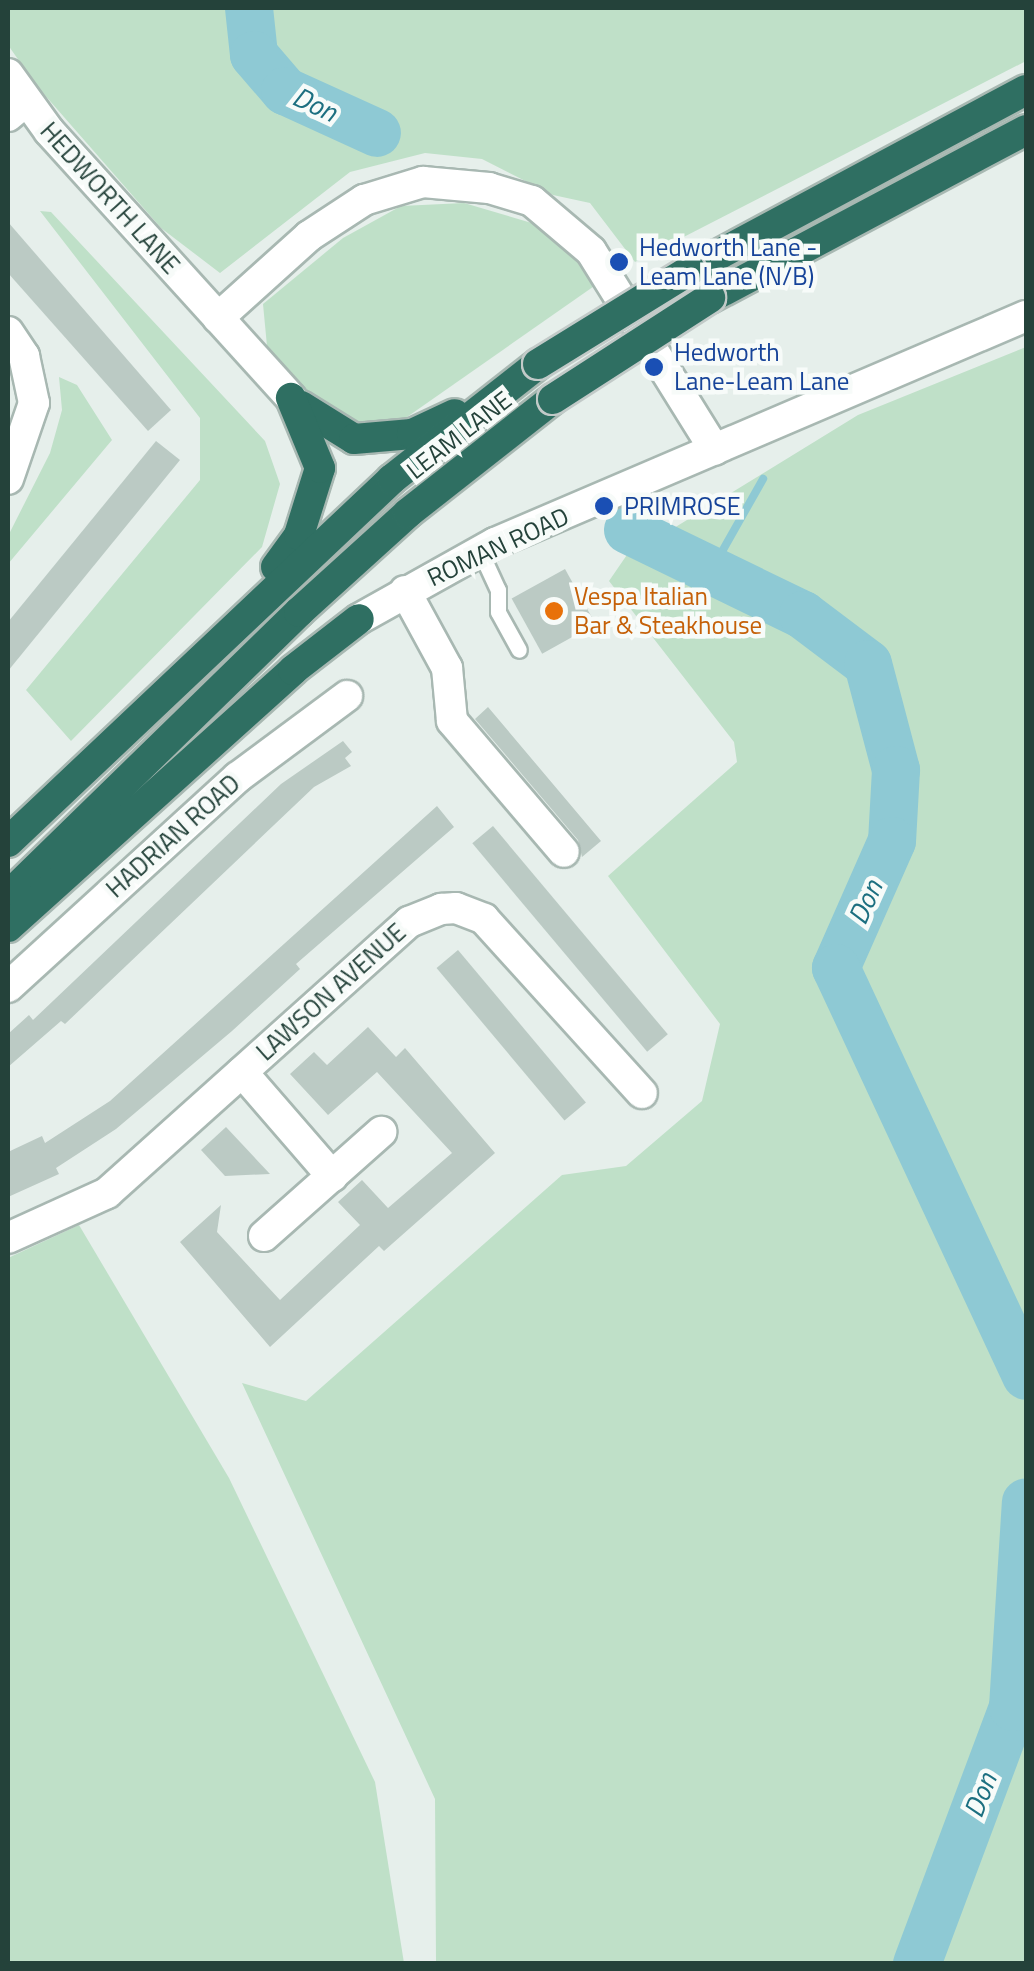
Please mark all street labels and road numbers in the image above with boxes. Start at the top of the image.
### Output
street label: HEDWORTH LANE [34,116,186,280]
street label: LEAM LANE [401,385,517,485]
street label: ROMAN ROAD [422,501,574,593]
street label: HADRIAN ROAD [100,768,246,904]
street label: LAWSON AVENUE [250,917,412,1067]

